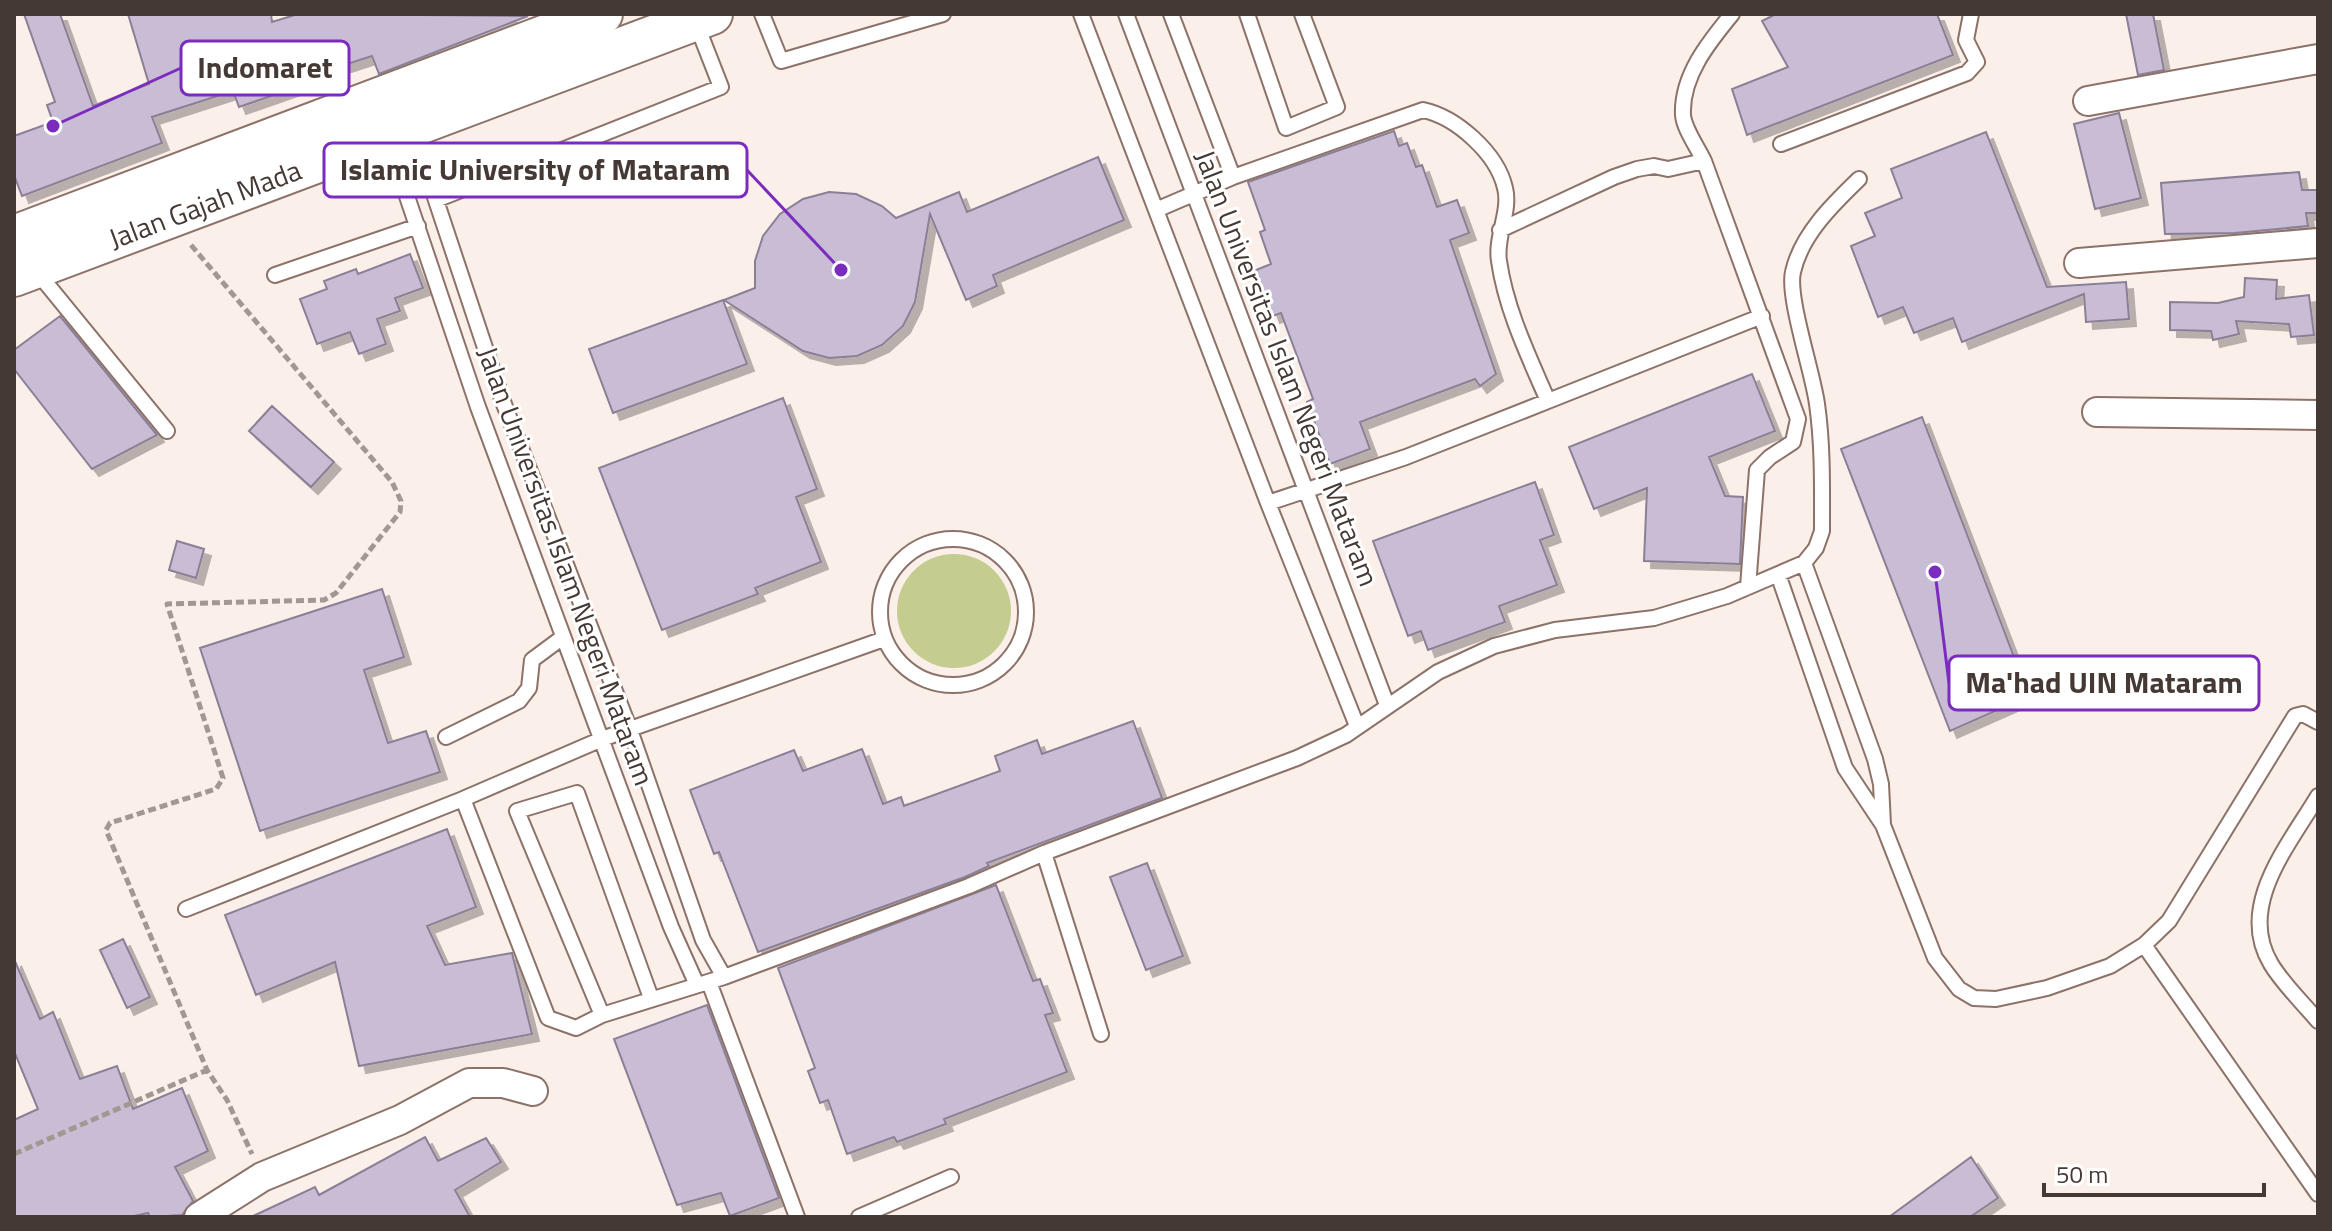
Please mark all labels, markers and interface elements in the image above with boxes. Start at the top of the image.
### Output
callout: Indomaret [181,41,349,95]
text: Indomaret [197,44,333,90]
callout: Islamic University of Mataram [324,143,747,197]
street label: Jalan Universitas Islam Negeri Mataram [1184,143,1391,592]
text: Islamic University of Mataram [340,146,730,192]
street label: Jalan Gajah Mada [102,148,307,260]
street label: Jalan Universitas Islam Negeri Mataram [467,340,666,791]
callout: Ma'had UIN Mataram [1949,656,2259,710]
text: Ma'had UIN Mataram [1965,659,2243,705]
scale bar [2044,1147,2264,1197]
text: 50 m [2056,1156,2108,1192]

